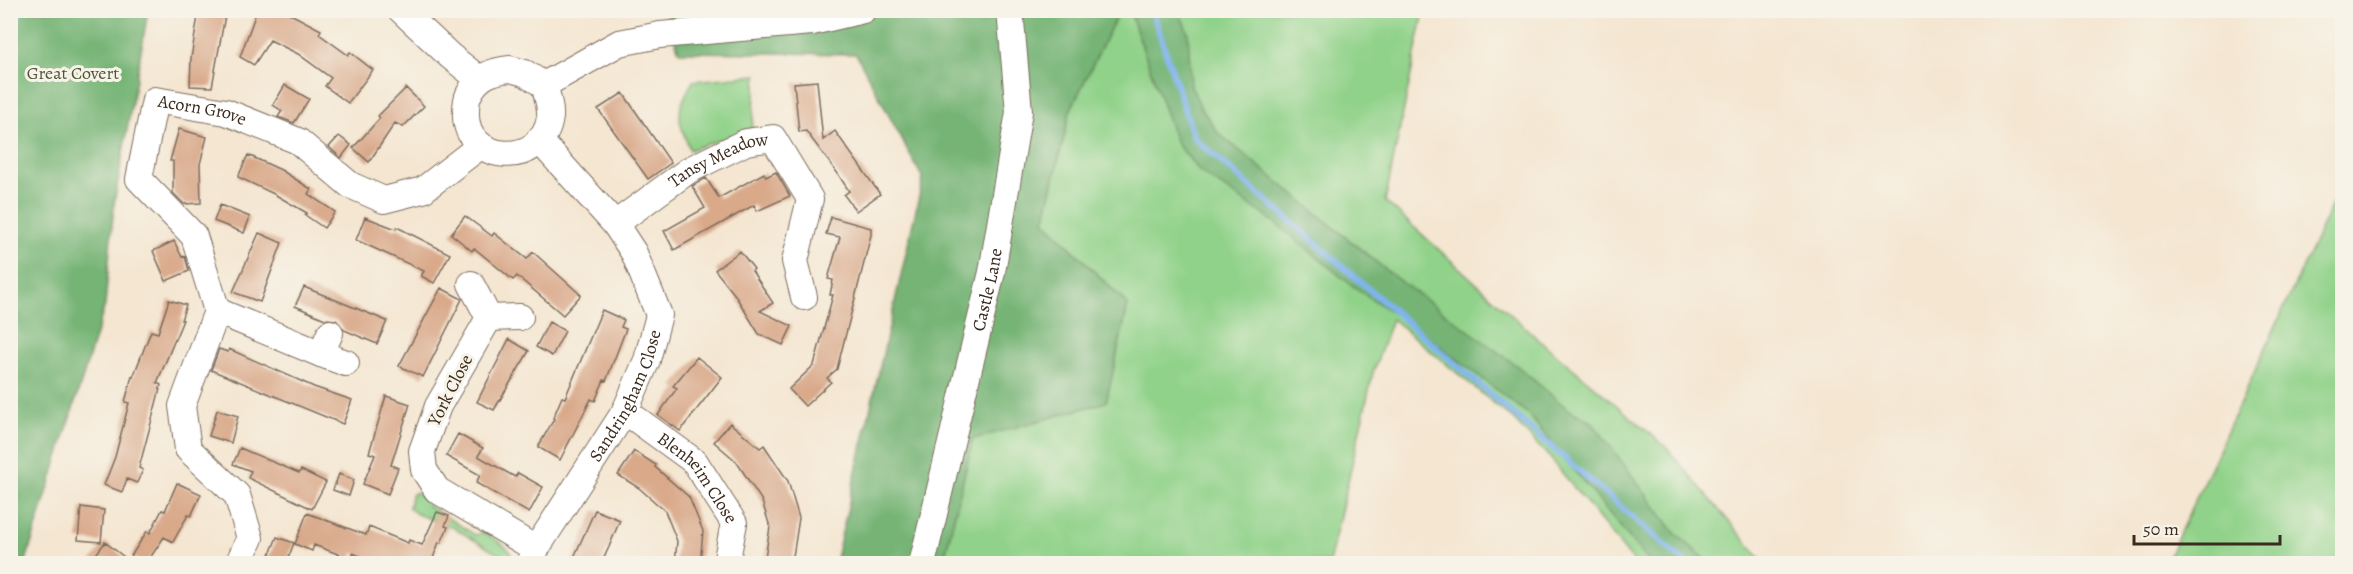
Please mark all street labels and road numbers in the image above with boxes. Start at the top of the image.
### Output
street label: Acorn Grove [155,89,250,131]
street label: Tansy Meadow [663,127,770,193]
street label: Castle Lane [966,246,1008,334]
street label: Sandringham Close [583,327,667,466]
street label: York Close [421,350,478,431]
street label: Blenheim Close [653,426,743,528]

